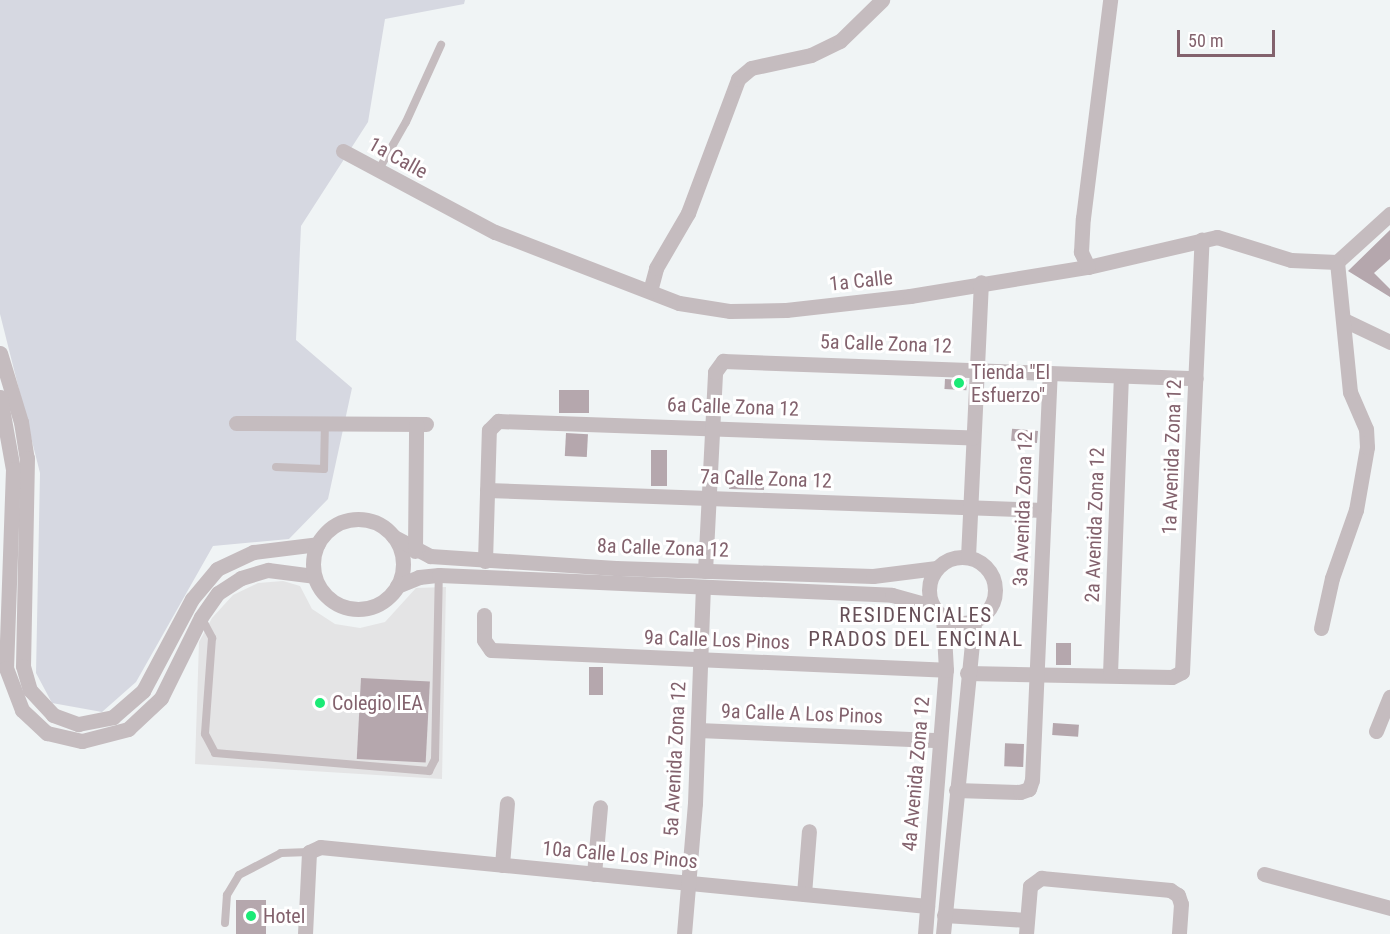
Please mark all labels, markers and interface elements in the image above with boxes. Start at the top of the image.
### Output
scale bar [1180,18,1278,56]
text: 50 m [1188,30,1223,51]
street label: 1a Calle [364,132,432,184]
street label: 1a Calle [828,266,894,296]
street label: 5a Calle Zona 12 [820,330,952,358]
place label: Tienda "El Esfuerzo" [971,360,1050,407]
marker: Tienda "El Esfuerzo" [952,376,966,390]
street label: 1a Avenida Zona 12 [1157,379,1187,535]
street label: 6a Calle Zona 12 [667,393,799,421]
street label: 3a Avenida Zona 12 [1008,431,1038,587]
street label: 2a Avenida Zona 12 [1080,447,1110,603]
street label: 7a Calle Zona 12 [700,465,832,493]
street label: 8a Calle Zona 12 [597,534,729,562]
district label: RESIDENCIALES PRADOS DEL ENCINAL [808,602,1024,652]
street label: 9a Calle Los Pinos [644,625,790,655]
street label: 5a Avenida Zona 12 [659,681,691,837]
place label: Colegio IEA [332,691,423,715]
marker: Colegio IEA [313,696,327,710]
street label: 4a Avenida Zona 12 [897,696,935,852]
street label: 9a Calle A Los Pinos [721,699,883,729]
street label: 10a Calle Los Pinos [541,836,699,874]
place label: Hotel [263,904,305,928]
marker: Hotel [244,909,258,923]

